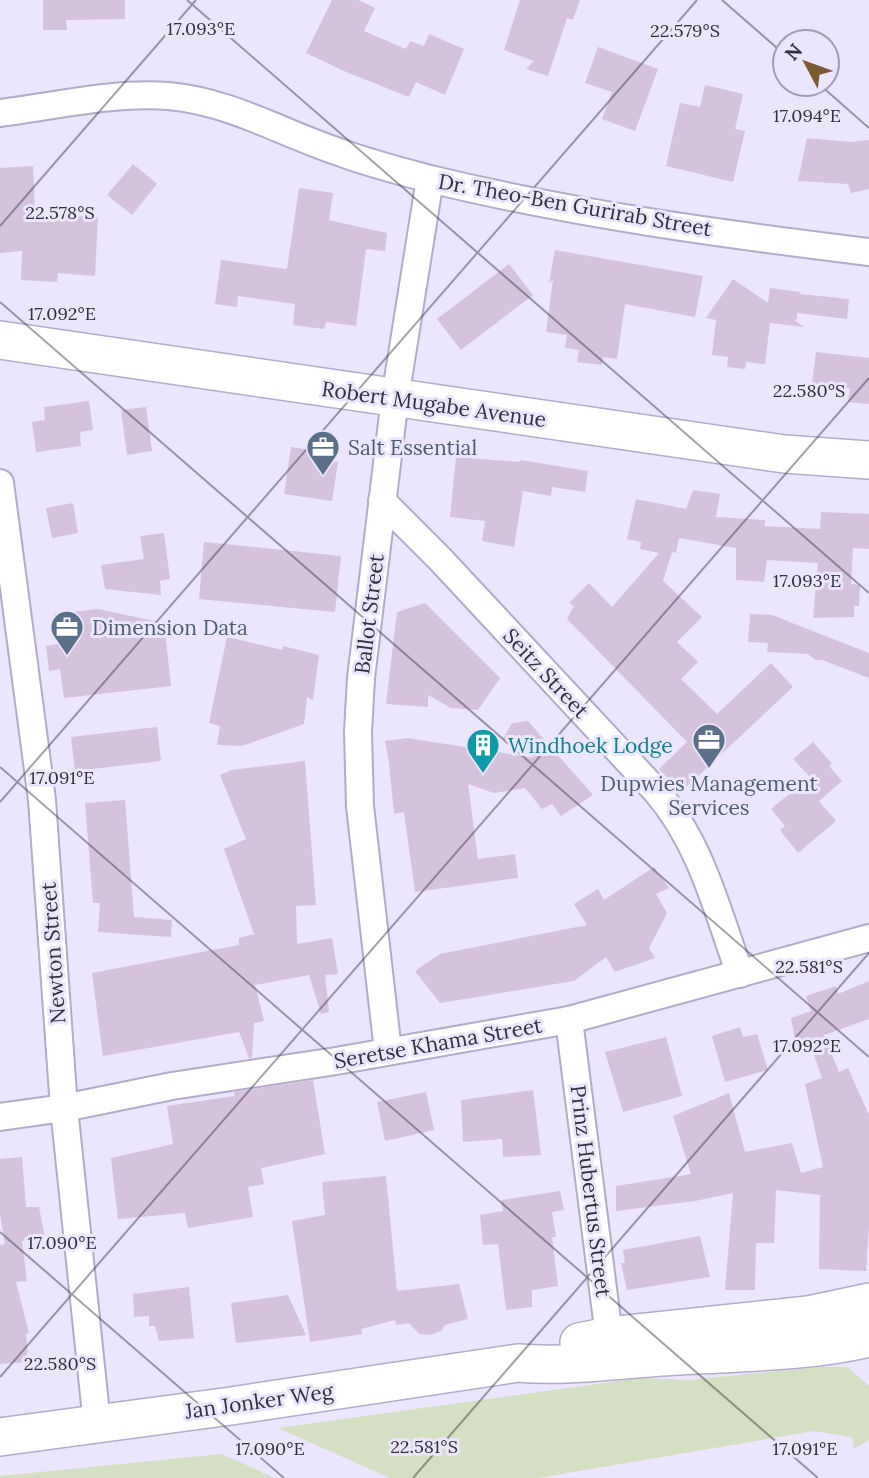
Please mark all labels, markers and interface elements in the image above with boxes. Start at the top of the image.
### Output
text: 17.093°E [167,17,235,40]
text: 22.579°S [650,19,720,42]
north arrow [771,28,841,98]
text: N [779,38,807,65]
text: 17.094°E [773,104,841,127]
street label: Dr. Theo-Ben Gurirab Street [436,168,715,243]
text: 22.578°S [25,201,95,224]
text: 17.092°E [28,302,96,325]
street label: Robert Mugabe Avenue [320,375,548,433]
text: 22.580°S [773,379,845,402]
office icon: Salt Essential [304,428,342,477]
place label: Salt Essential [348,434,477,461]
street label: Ballot Street [348,552,390,676]
text: 17.093°E [773,569,841,592]
office icon: Dimension Data [48,608,86,657]
place label: Dimension Data [92,614,248,641]
street label: Seitz Street [497,622,595,724]
office icon: Dupwies Management Services [690,721,728,770]
building icon: Windhoek Lodge [464,726,502,775]
place label: Windhoek Lodge [508,732,673,759]
text: 17.091°E [30,766,94,789]
place label: Dupwies Management Services [600,770,819,821]
street label: Newton Street [35,880,71,1025]
text: 22.581°S [775,955,843,978]
street label: Seretse Khama Street [332,1011,545,1075]
text: 17.092°E [773,1034,841,1057]
street label: Prinz Hubertus Street [565,1083,618,1299]
text: 17.090°E [27,1231,97,1254]
text: 22.580°S [24,1352,96,1375]
street label: Jan Jonker Weg [182,1377,335,1425]
text: 22.581°S [390,1435,458,1458]
text: 17.090°E [235,1437,305,1460]
text: 17.091°E [773,1437,837,1460]

